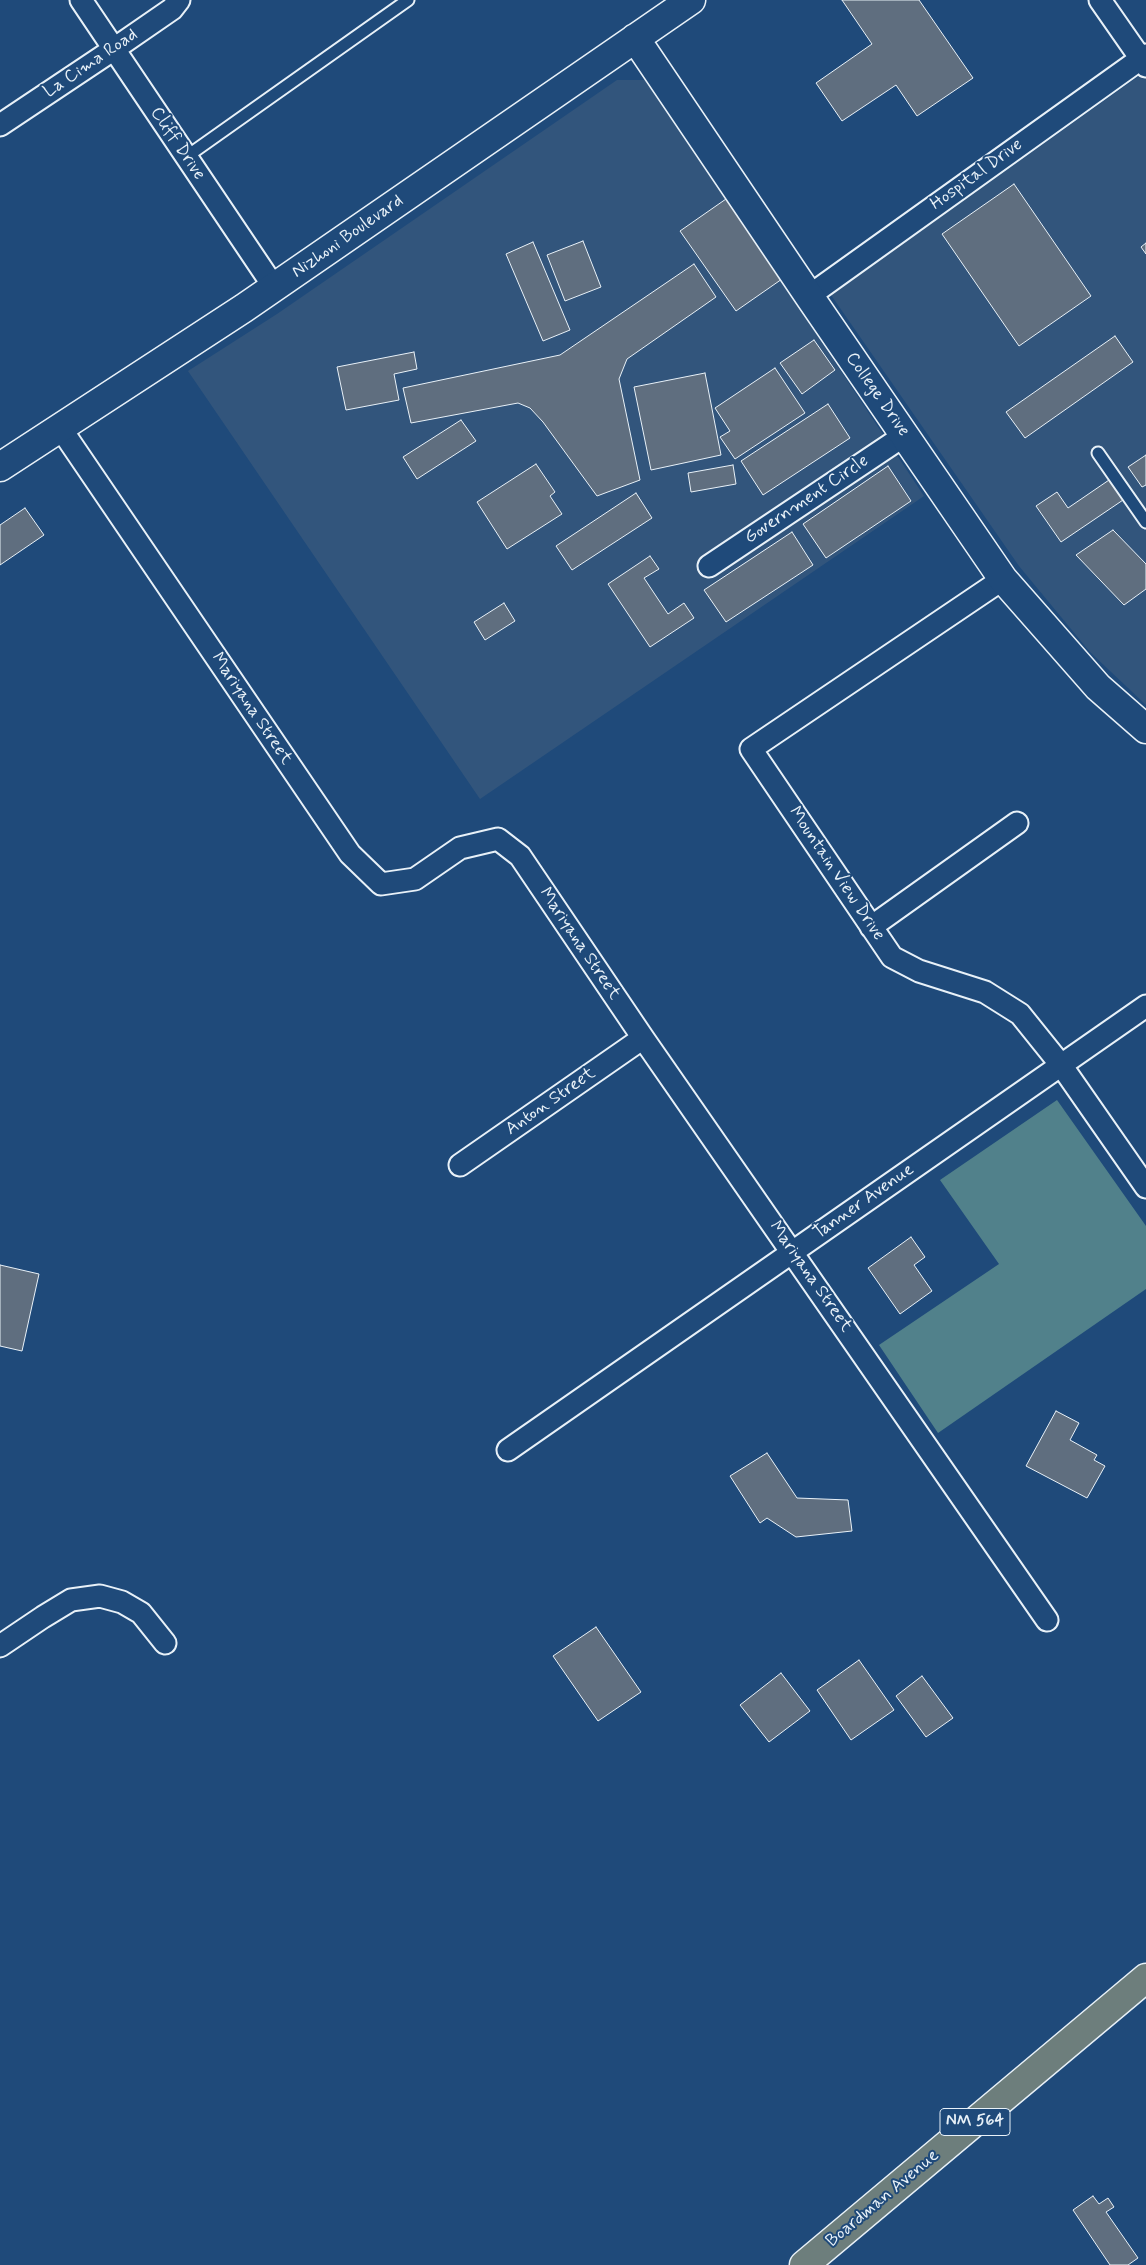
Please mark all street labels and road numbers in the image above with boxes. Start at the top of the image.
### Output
street label: La Cima Road [40,25,142,103]
street label: Cliff Drive [145,103,209,185]
street label: Hospital Drive [927,134,1027,216]
street label: Nizhoni Boulevard [288,191,408,283]
street label: College Drive [840,349,914,441]
street label: Government Circle [741,451,873,549]
street label: Mariyana Street [206,649,296,769]
street label: Mountain View Drive [783,803,889,945]
street label: Mariyana Street [534,884,624,1004]
street label: Anton Street [502,1063,600,1141]
street label: Tanner Avenue [810,1159,918,1245]
street label: Mariyana Street [764,1217,856,1337]
road number: NM 564 [940,2108,1010,2136]
street label: Boardman Avenue [822,2145,944,2253]

